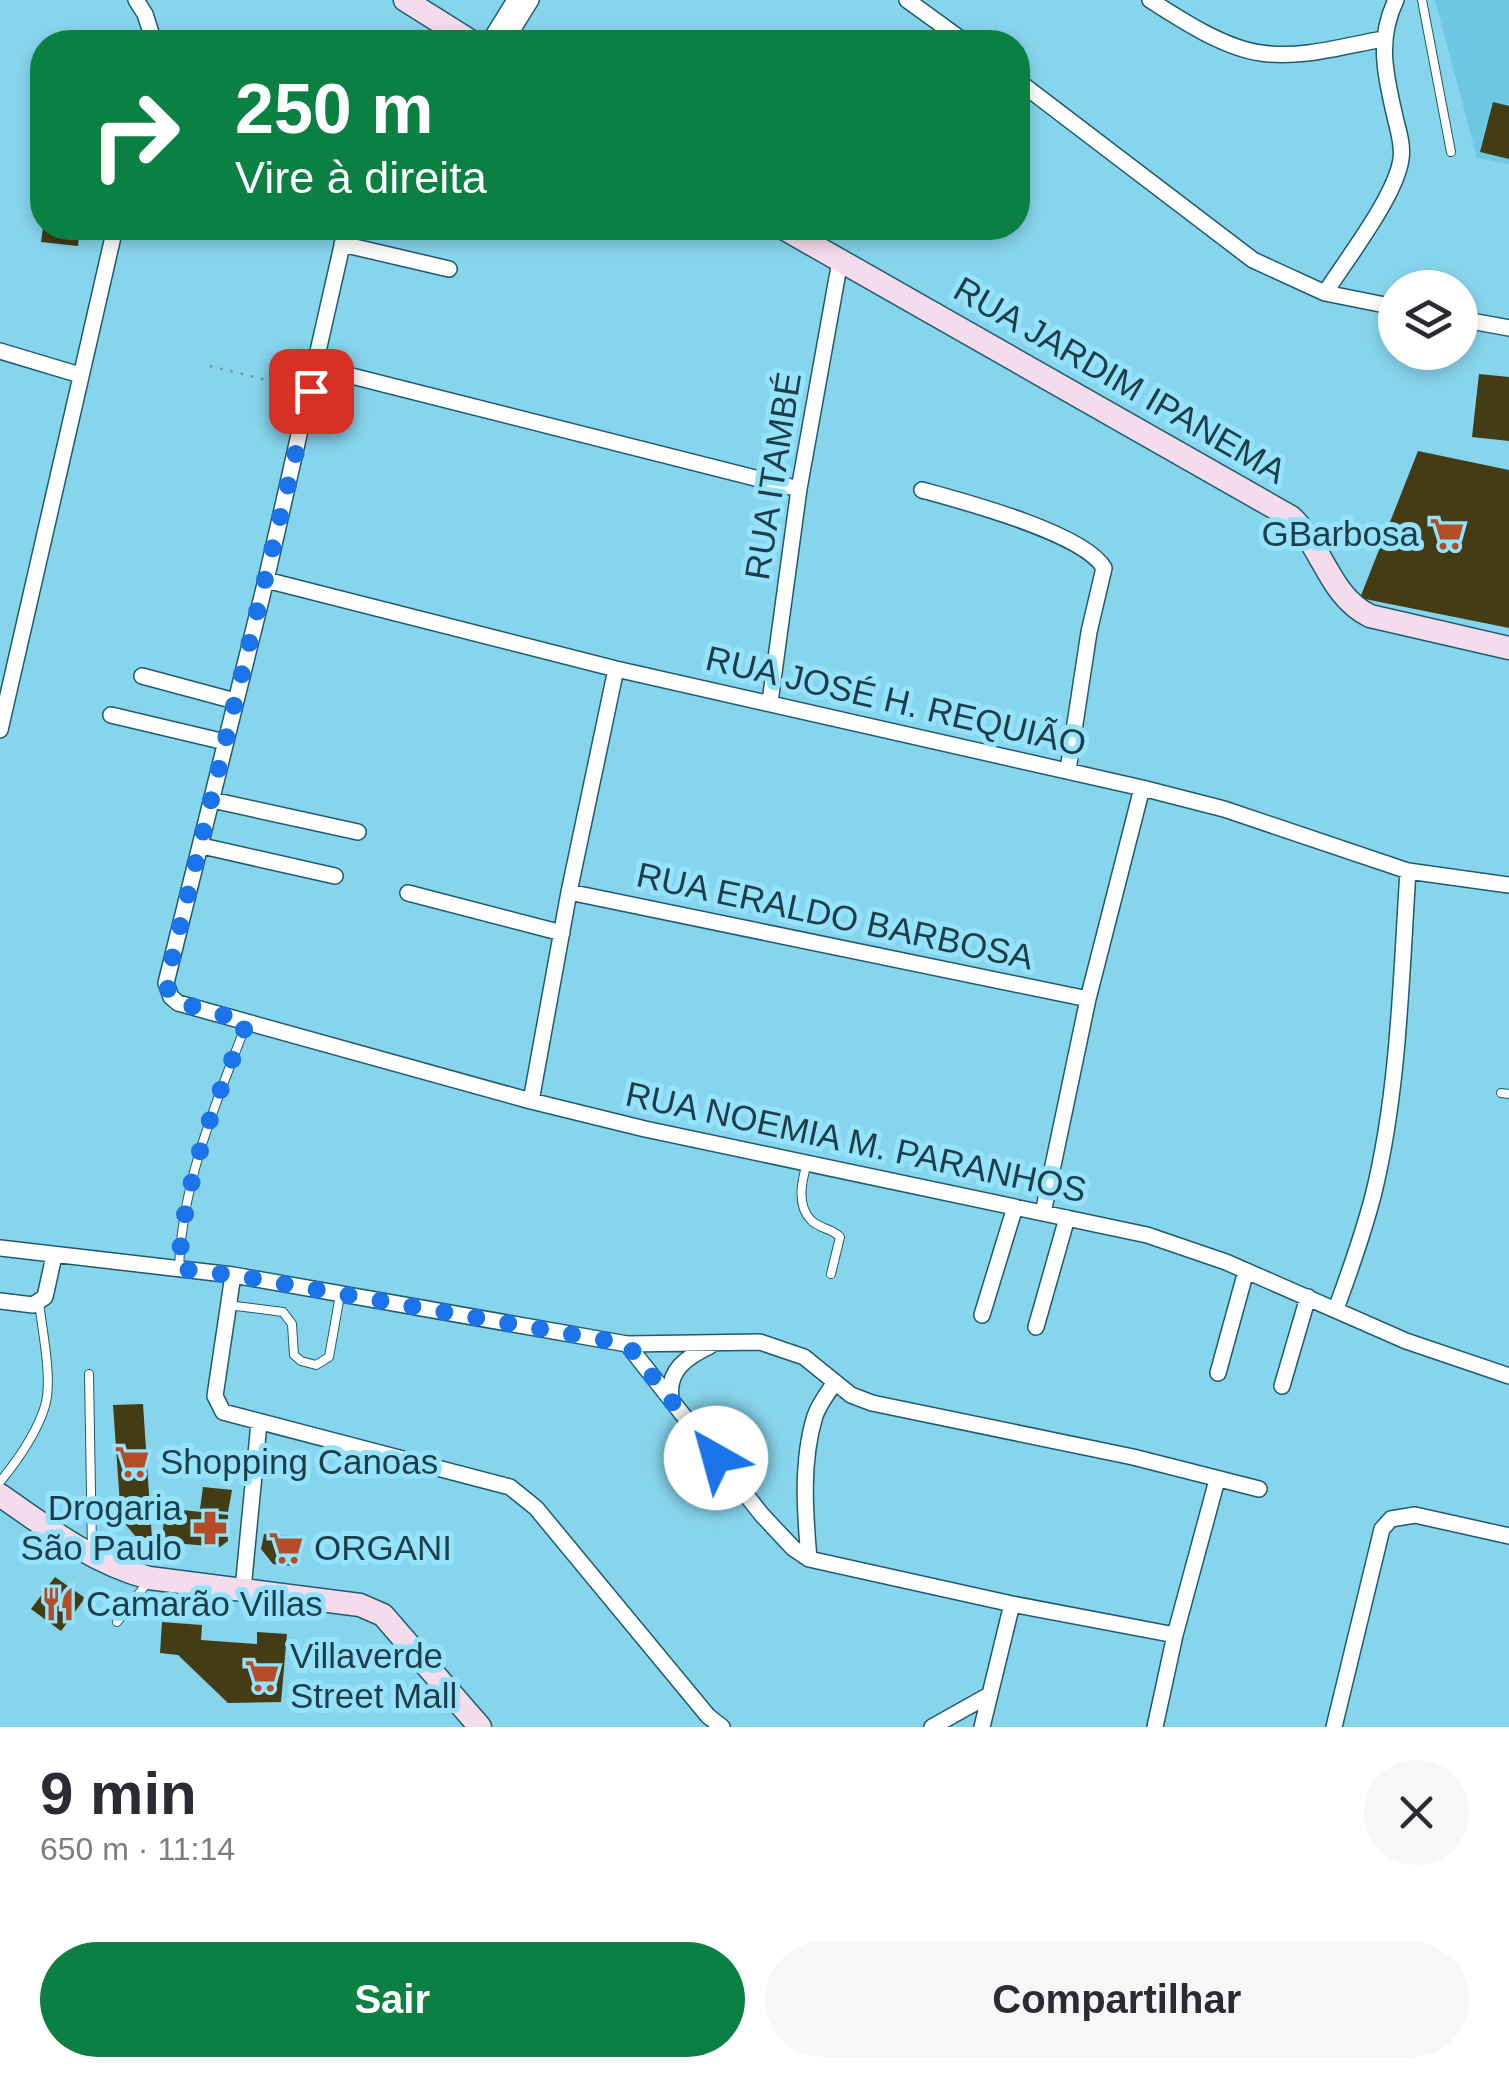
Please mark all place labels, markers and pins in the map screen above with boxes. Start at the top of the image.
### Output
pin [269,349,354,434]
place label: GBarbosa [1261,514,1420,553]
supermarket icon: GBarbosa [1428,515,1466,553]
place label: Shopping Canoas [160,1442,438,1481]
supermarket icon: Shopping Canoas [113,1443,151,1481]
place label: Drogaria São Paulo [20,1488,183,1567]
pharmacy icon: Drogaria São Paulo [191,1509,229,1547]
place label: ORGANI [314,1528,452,1567]
supermarket icon: ORGANI [267,1529,305,1567]
place label: Camarão Villas [86,1584,323,1623]
restaurant icon: Camarão Villas [39,1585,77,1623]
place label: Villaverde Street Mall [290,1636,457,1715]
supermarket icon: Villaverde Street Mall [243,1657,281,1695]

